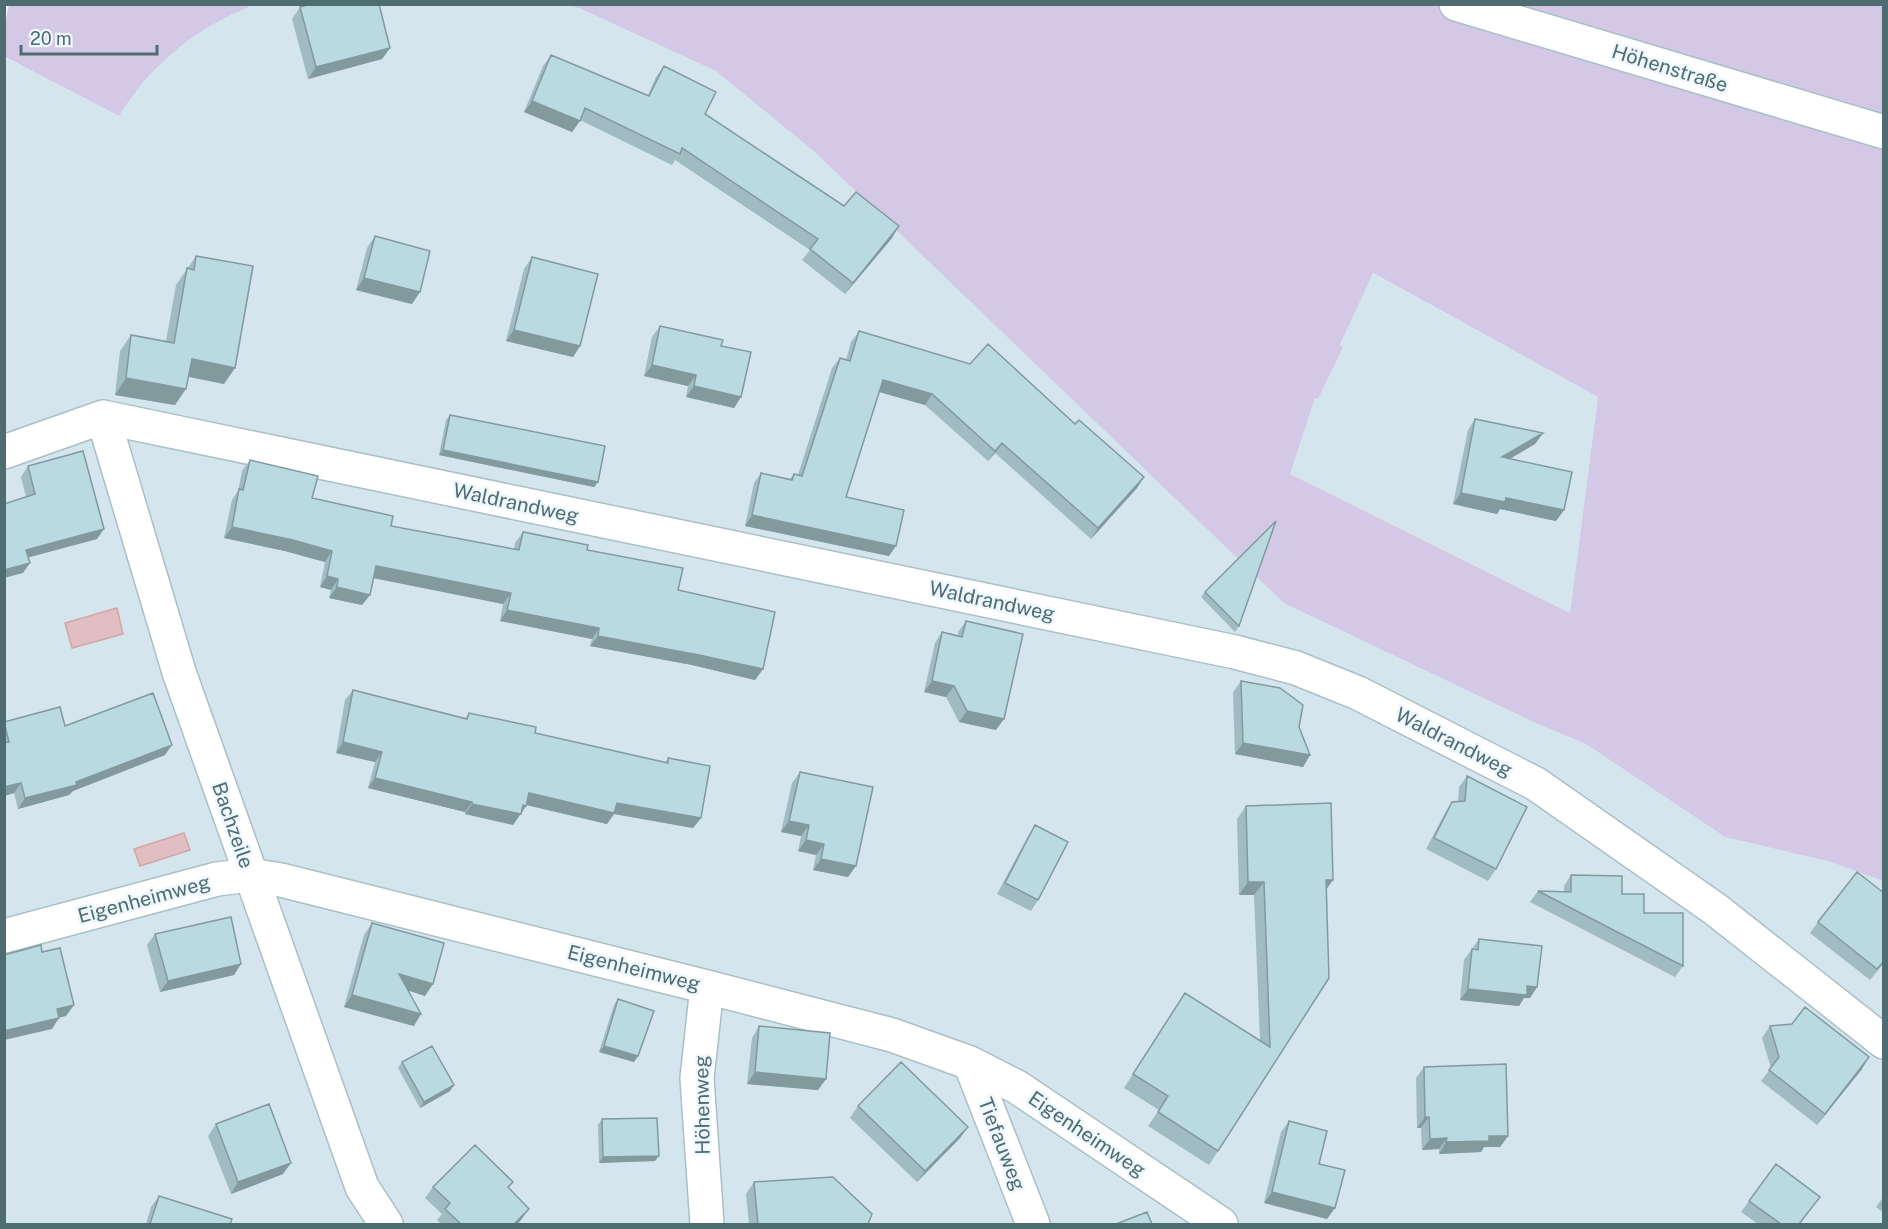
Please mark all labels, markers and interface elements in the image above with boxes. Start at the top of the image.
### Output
scale bar [21,18,158,56]
text: 20 m [30,28,72,49]
street label: Höhenstraße [1609,39,1731,97]
street label: Waldrandweg [451,478,581,528]
street label: Waldrandweg [927,576,1057,626]
street label: Waldrandweg [1392,702,1516,782]
street label: Bachzeile [207,779,259,871]
street label: Eigenheimweg [75,870,213,928]
street label: Eigenheimweg [565,940,703,996]
street label: Höhenweg [689,1055,715,1155]
street label: Eigenheimweg [1024,1086,1150,1182]
street label: Tiefauweg [973,1094,1031,1194]

